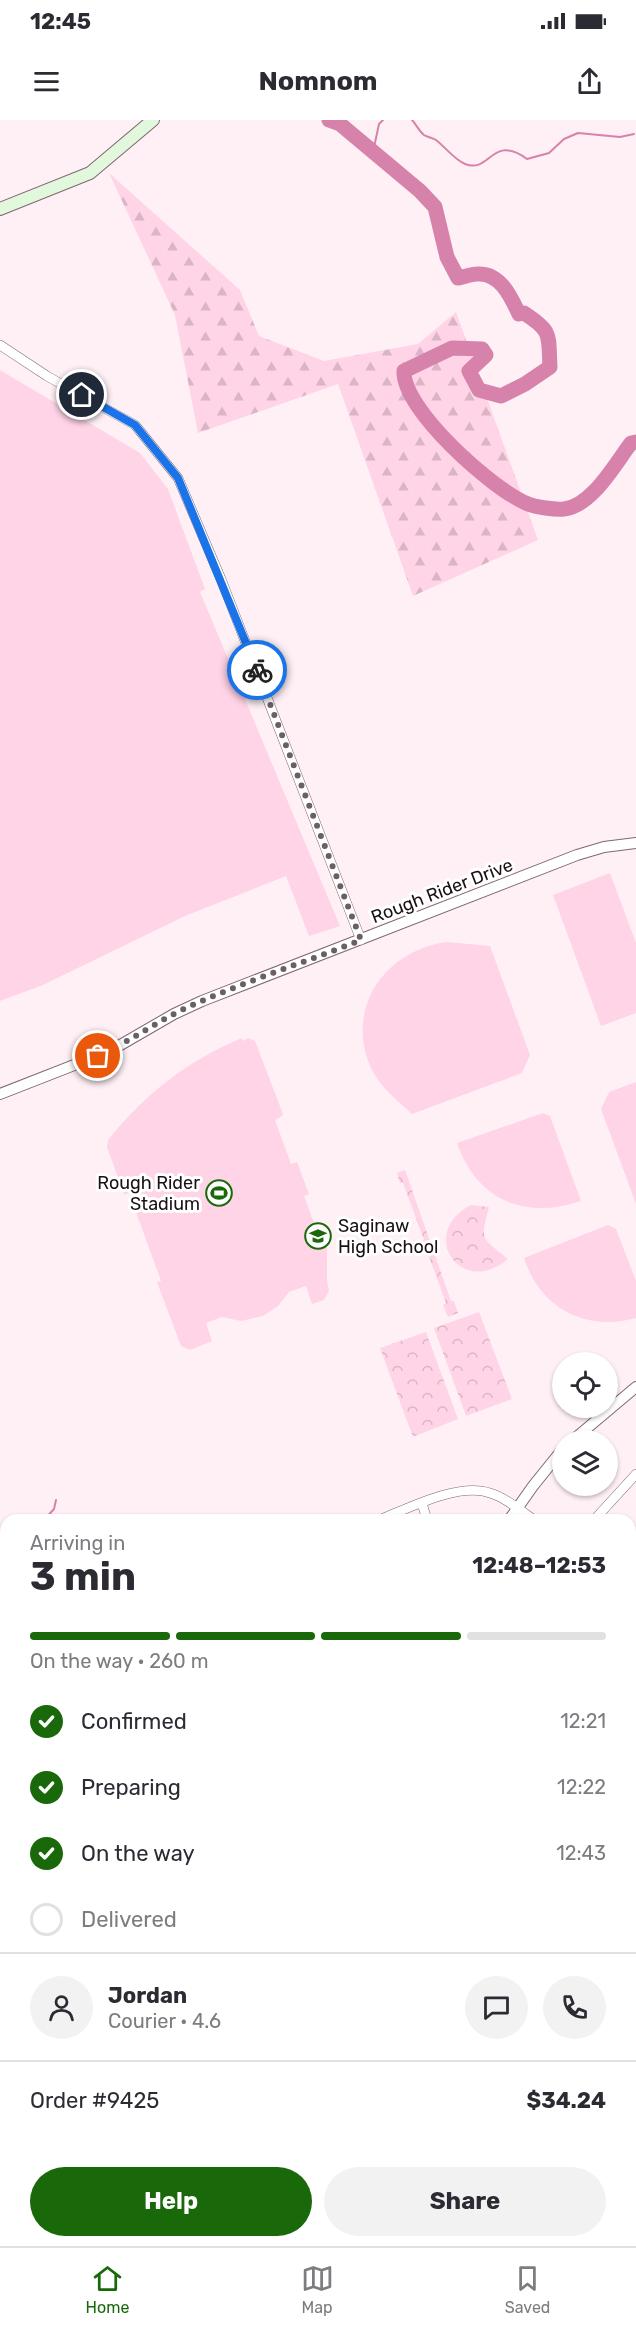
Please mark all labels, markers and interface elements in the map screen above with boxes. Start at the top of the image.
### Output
text: 12:45 [30,8,91,35]
icon: menu [30,65,63,98]
text: Nomnom [258,65,378,97]
icon: share [573,65,606,98]
pin [56,369,107,420]
icon: home [65,378,98,411]
courier [227,640,287,700]
icon: bike [241,654,274,687]
street label: Rough Rider Drive [368,854,516,928]
pin [72,1030,123,1081]
icon: bag [81,1039,114,1072]
place label: Rough Rider Stadium [97,1172,200,1215]
sports icon: Rough Rider Stadium [204,1178,234,1208]
place label: Saginaw High School [338,1215,438,1258]
school or university icon: Saginaw High School [303,1221,333,1251]
map controls [552,1352,618,1496]
button: locate [552,1352,618,1418]
button: layers [552,1430,618,1496]
text: Arriving in [30,1531,125,1555]
text: 12:48–12:53 [472,1552,606,1579]
text: 3 min [30,1554,136,1600]
text: On the way · 260 m [30,1649,208,1673]
icon: check [30,1705,63,1738]
text: Confirmed [81,1708,187,1735]
text: 12:21 [560,1709,606,1733]
icon: check [30,1771,63,1804]
text: Preparing [81,1774,181,1801]
text: 12:22 [557,1775,606,1799]
icon: check [30,1837,63,1870]
text: On the way [81,1840,195,1867]
text: 12:43 [556,1841,606,1865]
text: Delivered [81,1906,177,1933]
button: person [30,1976,93,2039]
button: chat [465,1976,528,2039]
button: phone [543,1976,606,2039]
text: Jordan [108,1982,187,2009]
text: Courier · 4.6 [108,2009,221,2033]
text: Order #9425 [30,2087,159,2114]
text: $34.24 [526,2087,606,2114]
button: Help [30,2167,312,2236]
button: Share [324,2167,606,2236]
tab: Home [86,2262,129,2317]
tab: Map [301,2262,334,2317]
tab: Saved [505,2262,550,2317]

